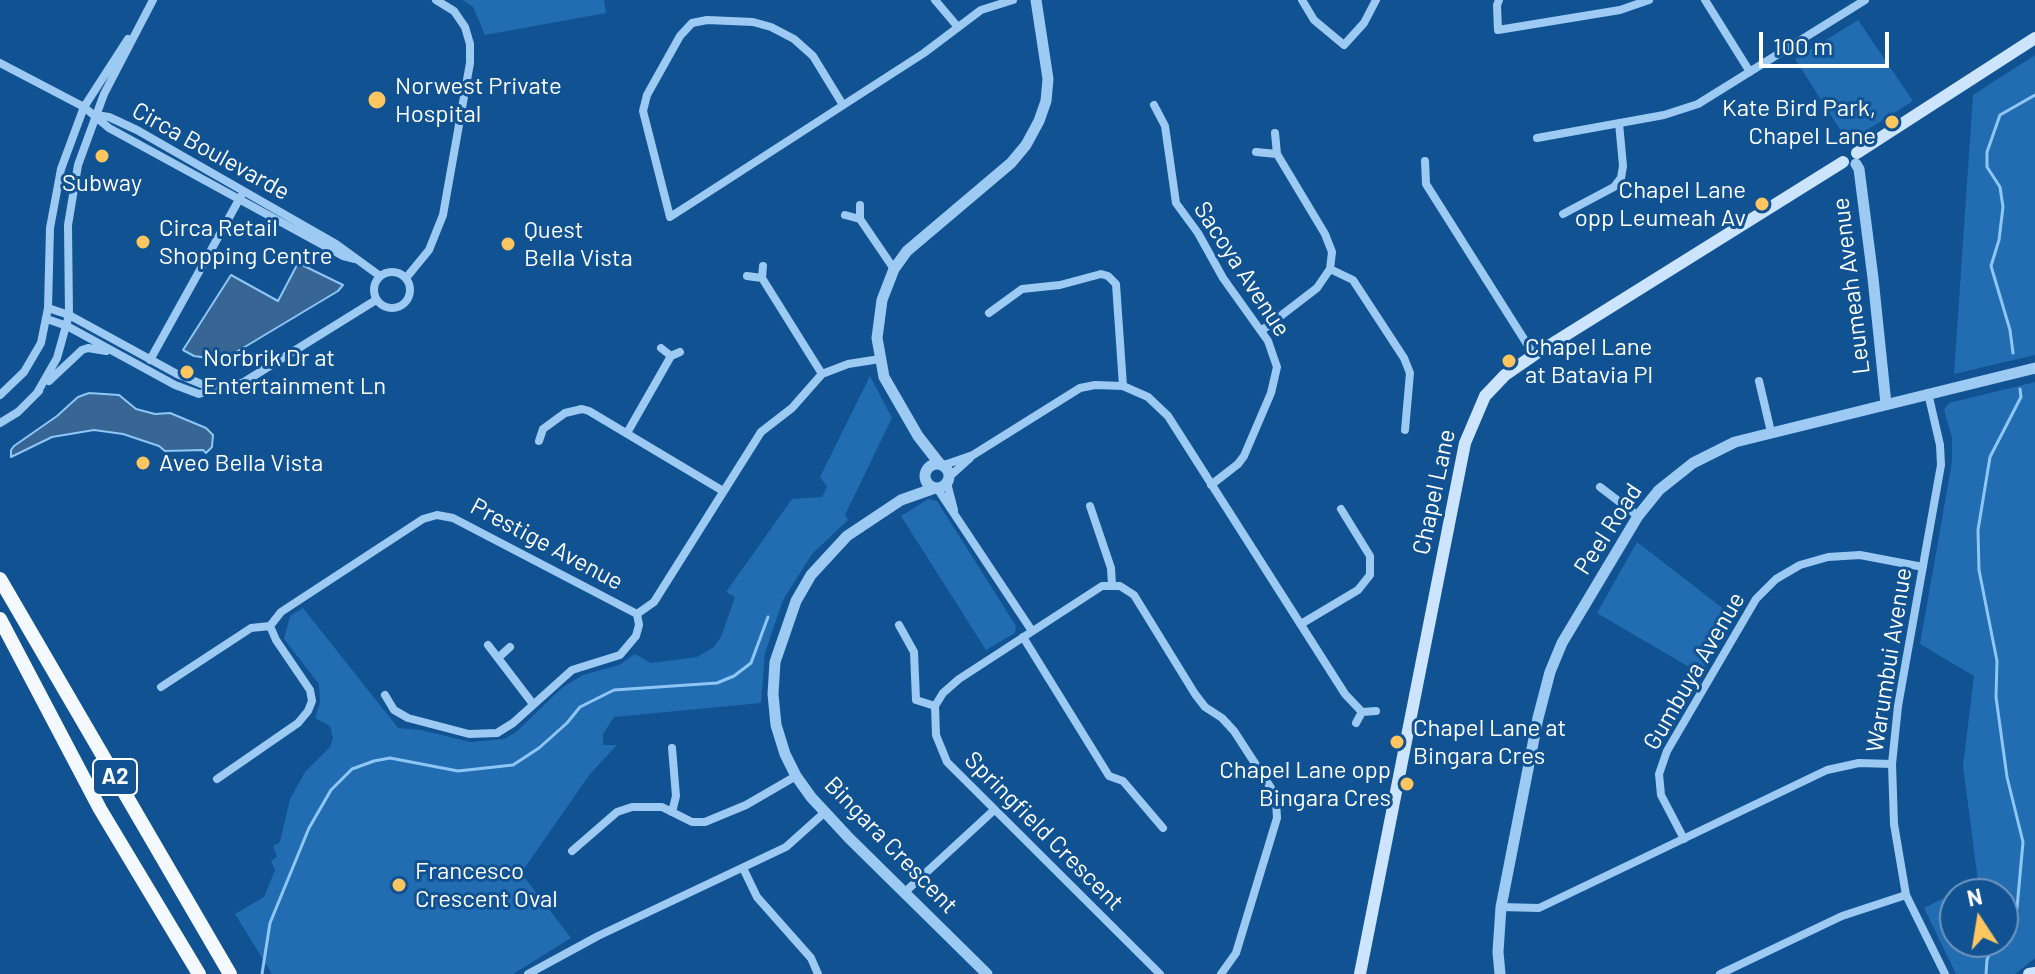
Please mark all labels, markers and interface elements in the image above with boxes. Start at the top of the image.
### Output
scale bar [1763,16,1893,66]
text: 100 m [1773,31,1833,60]
place label: Norwest Private Hospital [395,72,562,128]
marker: Norwest Private Hospital [366,89,388,111]
place label: Kate Bird Park, Chapel Lane [1722,94,1876,150]
street label: Circa Boulevarde [127,96,295,206]
marker: Kate Bird Park, Chapel Lane [1883,113,1901,131]
marker: Subway [93,147,111,165]
place label: Subway [62,169,142,197]
place label: Chapel Lane opp Leumeah Av [1575,176,1746,232]
marker: Chapel Lane opp Leumeah Av [1753,195,1771,213]
street label: Sacoya Avenue [1188,196,1296,342]
street label: Leumeah Avenue [1826,196,1876,376]
place label: Circa Retail Shopping Centre [159,214,332,270]
place label: Quest Bella Vista [524,216,633,272]
marker: Circa Retail Shopping Centre [134,233,152,251]
marker: Quest Bella Vista [499,235,517,253]
place label: Chapel Lane at Batavia Pl [1525,333,1653,389]
place label: Norbrik Dr at Entertainment Ln [203,344,386,400]
marker: Chapel Lane at Batavia Pl [1500,352,1518,370]
marker: Norbrik Dr at Entertainment Ln [178,363,196,381]
street label: Chapel Lane [1407,427,1461,557]
place label: Aveo Bella Vista [159,449,323,477]
marker: Aveo Bella Vista [134,454,152,472]
street label: Peel Road [1568,478,1648,580]
street label: Prestige Avenue [466,492,628,596]
street label: Warumbui Avenue [1860,566,1918,754]
street label: Gumbuya Avenue [1637,587,1751,755]
place label: Chapel Lane at Bingara Cres [1413,714,1566,770]
marker: Chapel Lane at Bingara Cres [1388,733,1406,751]
street label: Springfield Crescent [959,746,1129,916]
place label: Chapel Lane opp Bingara Cres [1219,756,1391,812]
road number: A2 [93,759,137,795]
street label: Bingara Crescent [818,771,964,919]
marker: Chapel Lane opp Bingara Cres [1398,775,1416,793]
place label: Francesco Crescent Oval [415,857,558,913]
marker: Francesco Crescent Oval [390,876,408,894]
north arrow [1939,878,2019,958]
text: N [1965,882,1984,911]

